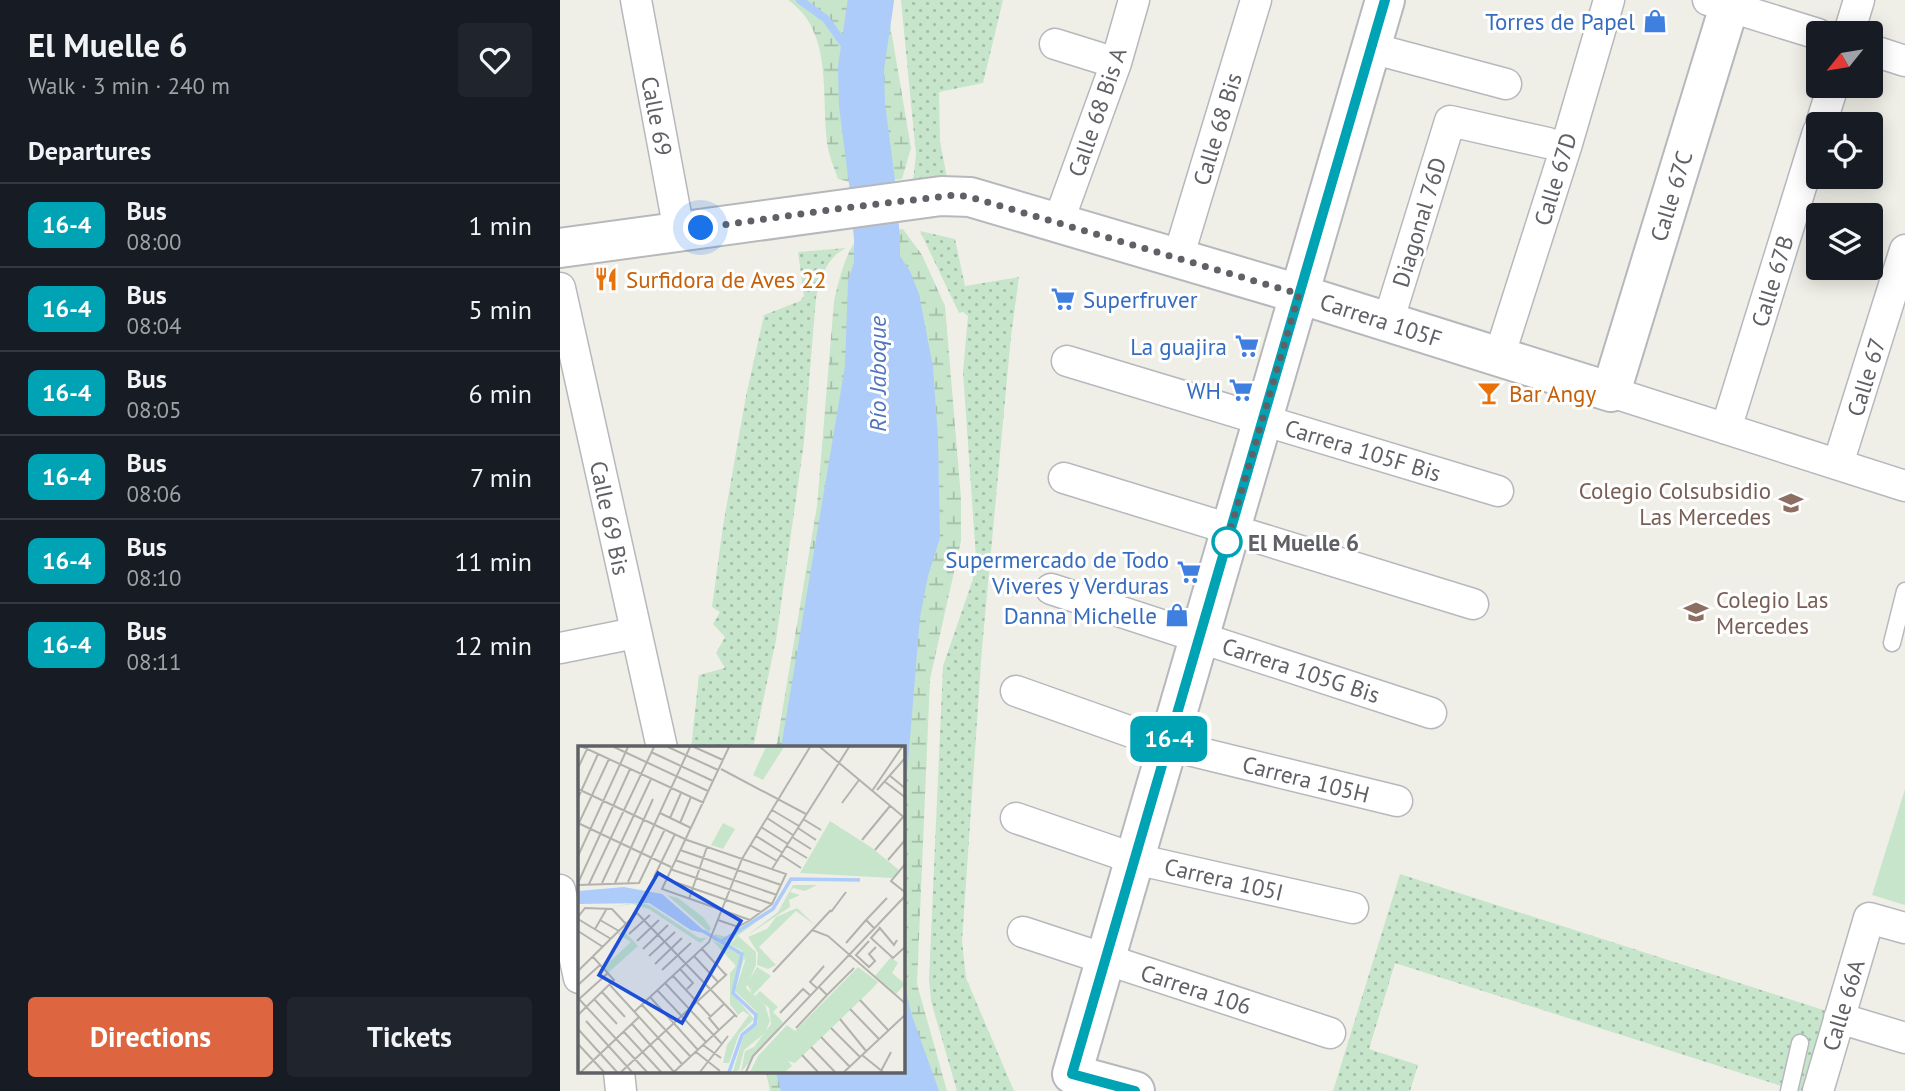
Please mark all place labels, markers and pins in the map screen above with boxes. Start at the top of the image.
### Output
place label: Torres de Papel [1485,7,1635,36]
shop icon: Torres de Papel [1641,7,1669,35]
restaurant icon: Surfidora de Aves 22 [592,265,620,293]
place label: Surfidora de Aves 22 [626,265,826,294]
supermarket icon: Superfruver [1049,285,1077,313]
place label: Superfruver [1083,285,1198,314]
place label: La guajira [1130,332,1227,361]
supermarket icon: La guajira [1233,332,1261,360]
place label: WH [1186,376,1221,405]
supermarket icon: WH [1227,376,1255,404]
bar icon: Bar Angy [1475,379,1503,407]
place label: Bar Angy [1509,379,1596,408]
place label: Colegio Colsubsidio Las Mercedes [1579,476,1771,531]
school or university icon: Colegio Colsubsidio Las Mercedes [1777,489,1805,517]
marker: El Muelle 6 [1212,527,1242,557]
place label: El Muelle 6 [1248,528,1359,557]
place label: Supermercado de Todo Viveres y Verduras [945,545,1169,600]
supermarket icon: Supermercado de Todo Viveres y Verduras [1175,558,1203,586]
place label: Colegio Las Mercedes [1716,585,1828,640]
school or university icon: Colegio Las Mercedes [1682,598,1710,626]
place label: Danna Michelle [1004,601,1157,630]
shop icon: Danna Michelle [1163,601,1191,629]

